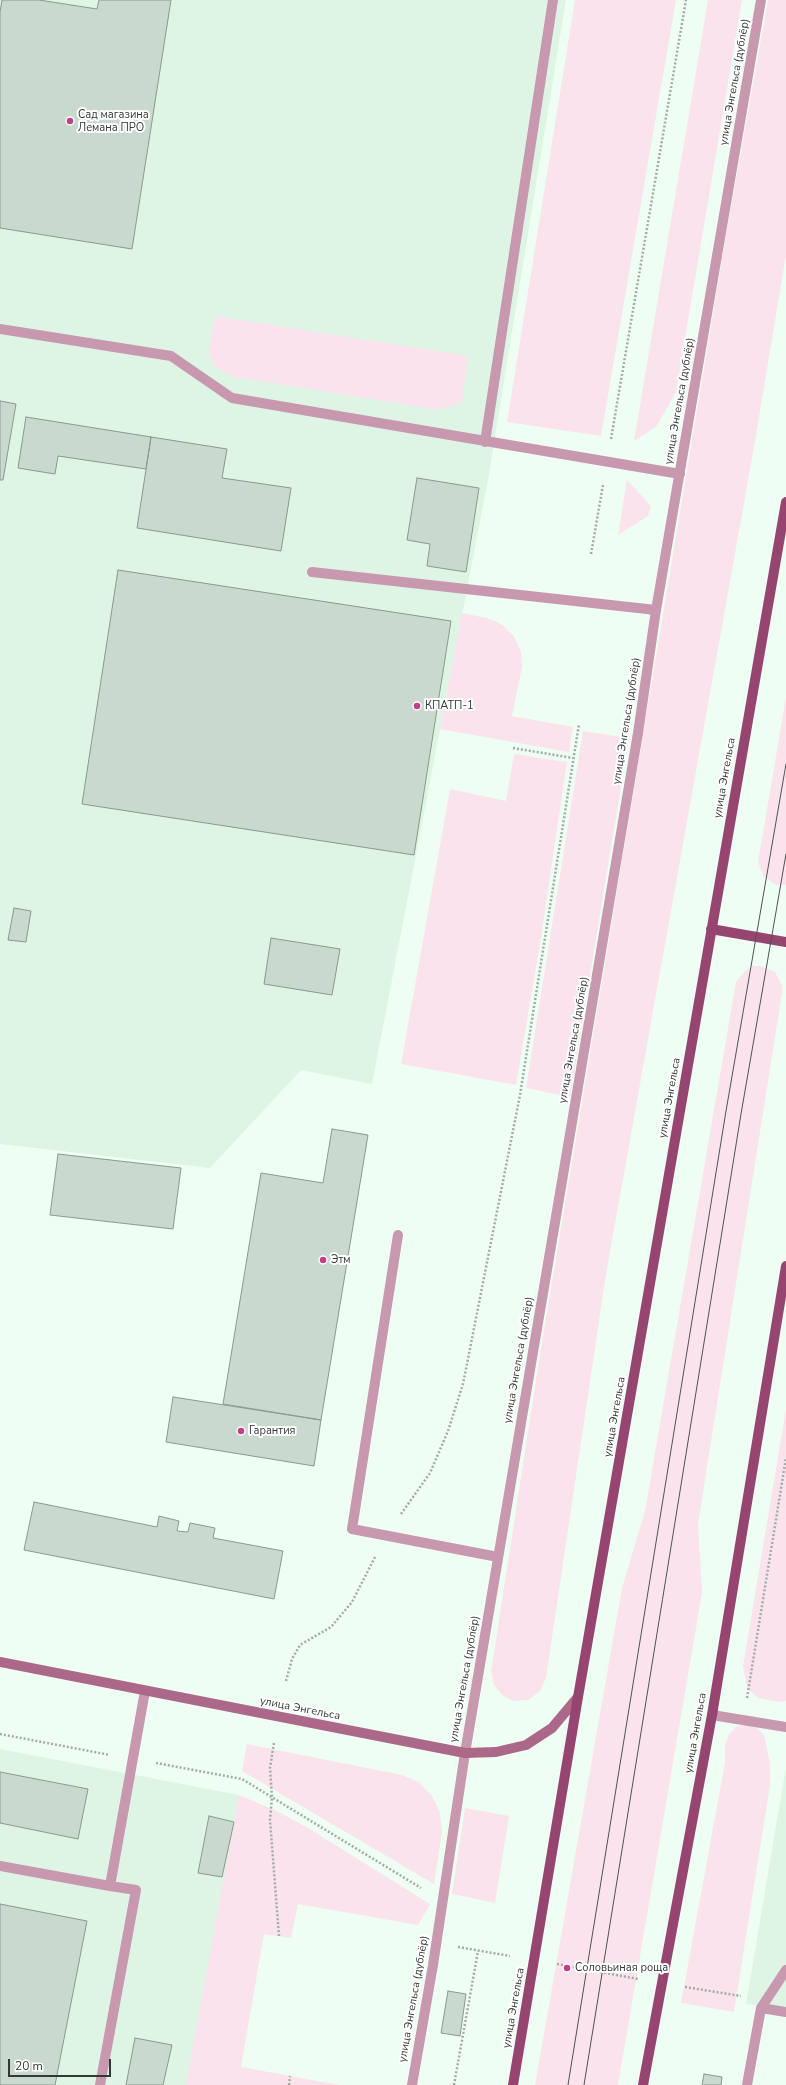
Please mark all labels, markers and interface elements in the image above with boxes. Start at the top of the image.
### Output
street label: улица Энгельса (дублёр) [717,18,753,146]
place label: Сад магазина Лемана ПРО [78,108,149,134]
marker: Сад магазина Лемана ПРО [65,116,75,126]
street label: улица Энгельса (дублёр) [662,337,698,465]
street label: улица Энгельса (дублёр) [610,657,644,785]
place label: КПАТП-1 [425,699,474,713]
marker: КПАТП-1 [412,701,422,711]
street label: улица Энгельса [711,737,739,819]
street label: улица Энгельса (дублёр) [556,976,592,1104]
street label: улица Энгельса [656,1057,684,1139]
place label: Этм [331,1253,351,1267]
marker: Этм [318,1255,328,1265]
street label: улица Энгельса (дублёр) [501,1296,537,1424]
street label: улица Энгельса [601,1376,629,1458]
place label: Гарантия [249,1424,296,1438]
marker: Гарантия [236,1426,246,1436]
street label: улица Энгельса (дублёр) [447,1615,483,1743]
street label: улица Энгельса [682,1692,710,1774]
street label: улица Энгельса [259,1695,341,1723]
street label: улица Энгельса (дублёр) [396,1935,432,2063]
place label: Соловьиная роща [575,1961,668,1975]
marker: Соловьиная роща [562,1963,572,1973]
street label: улица Энгельса [500,1967,528,2049]
scale bar [10,2051,113,2077]
text: 20 m [15,2058,43,2074]

